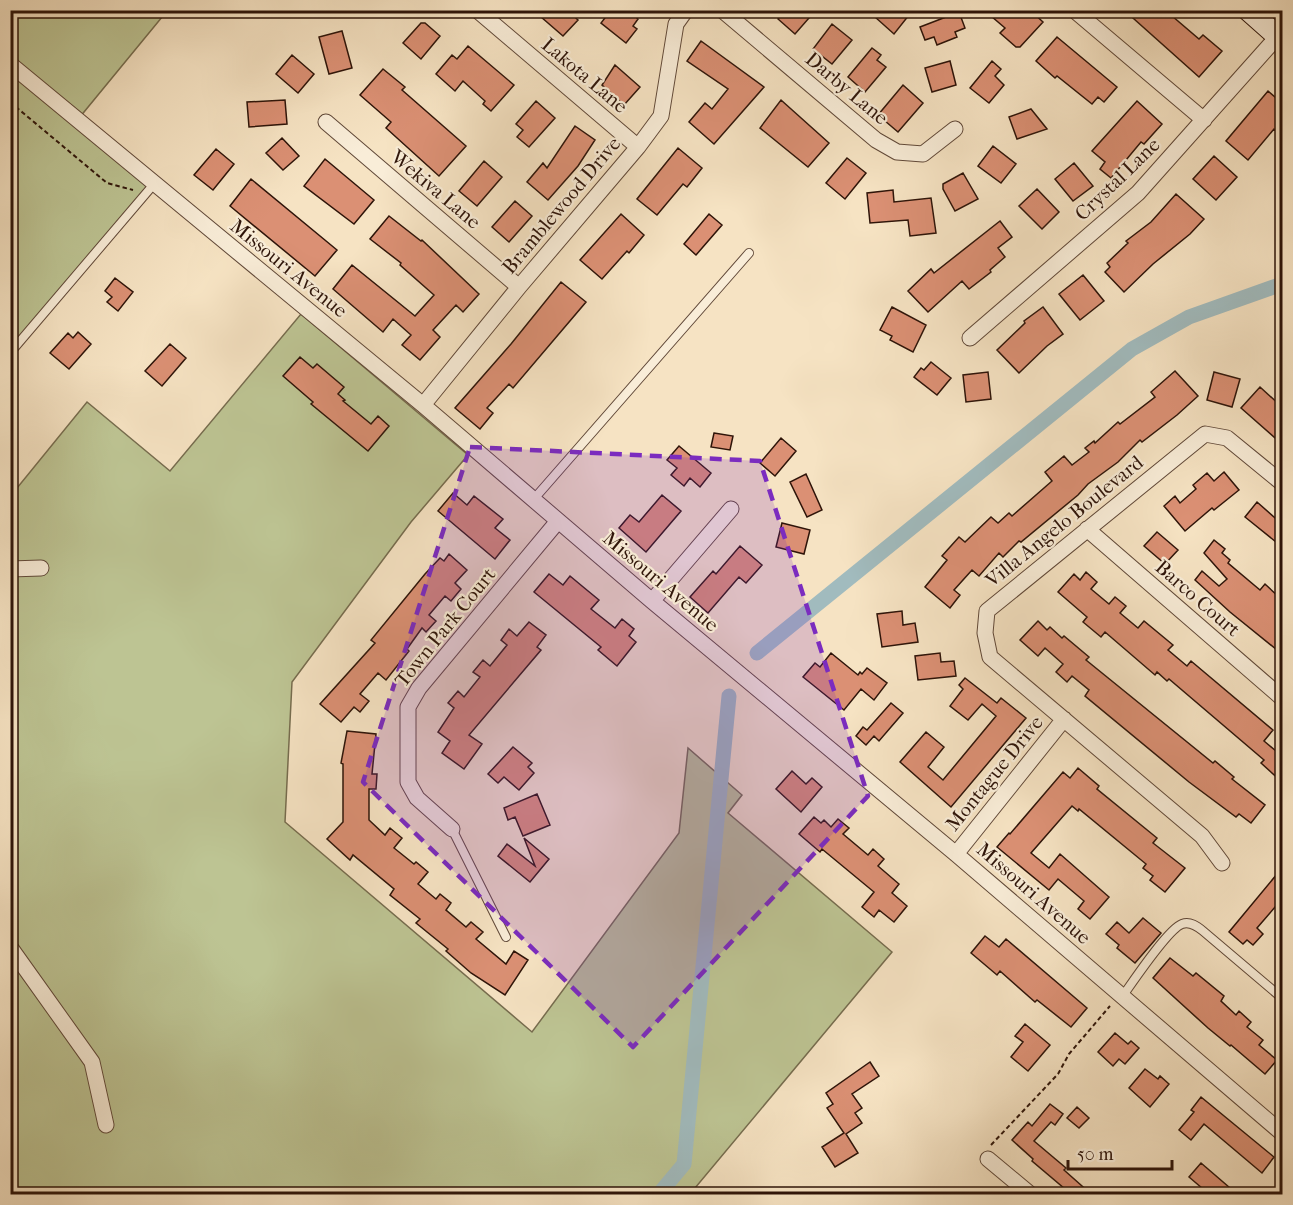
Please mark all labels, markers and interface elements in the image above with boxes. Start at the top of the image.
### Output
street label: Lakota Lane [537,33,632,118]
street label: Darby Lane [801,47,893,130]
street label: Bramblewood Drive [497,132,625,278]
street label: Crystal Lane [1070,133,1165,225]
street label: Wekiva Lane [385,145,485,234]
street label: Missouri Avenue [226,214,352,323]
street label: Villa Angelo Boulevard [980,450,1149,593]
street label: Missouri Avenue [598,526,723,636]
street label: Barco Court [1151,555,1245,641]
street label: Town Park Court [390,563,500,692]
street label: Montague Drive [941,711,1048,835]
street label: Missouri Avenue [972,838,1095,949]
scale bar [1068,1133,1172,1171]
text: 50 m [1077,1144,1114,1165]

